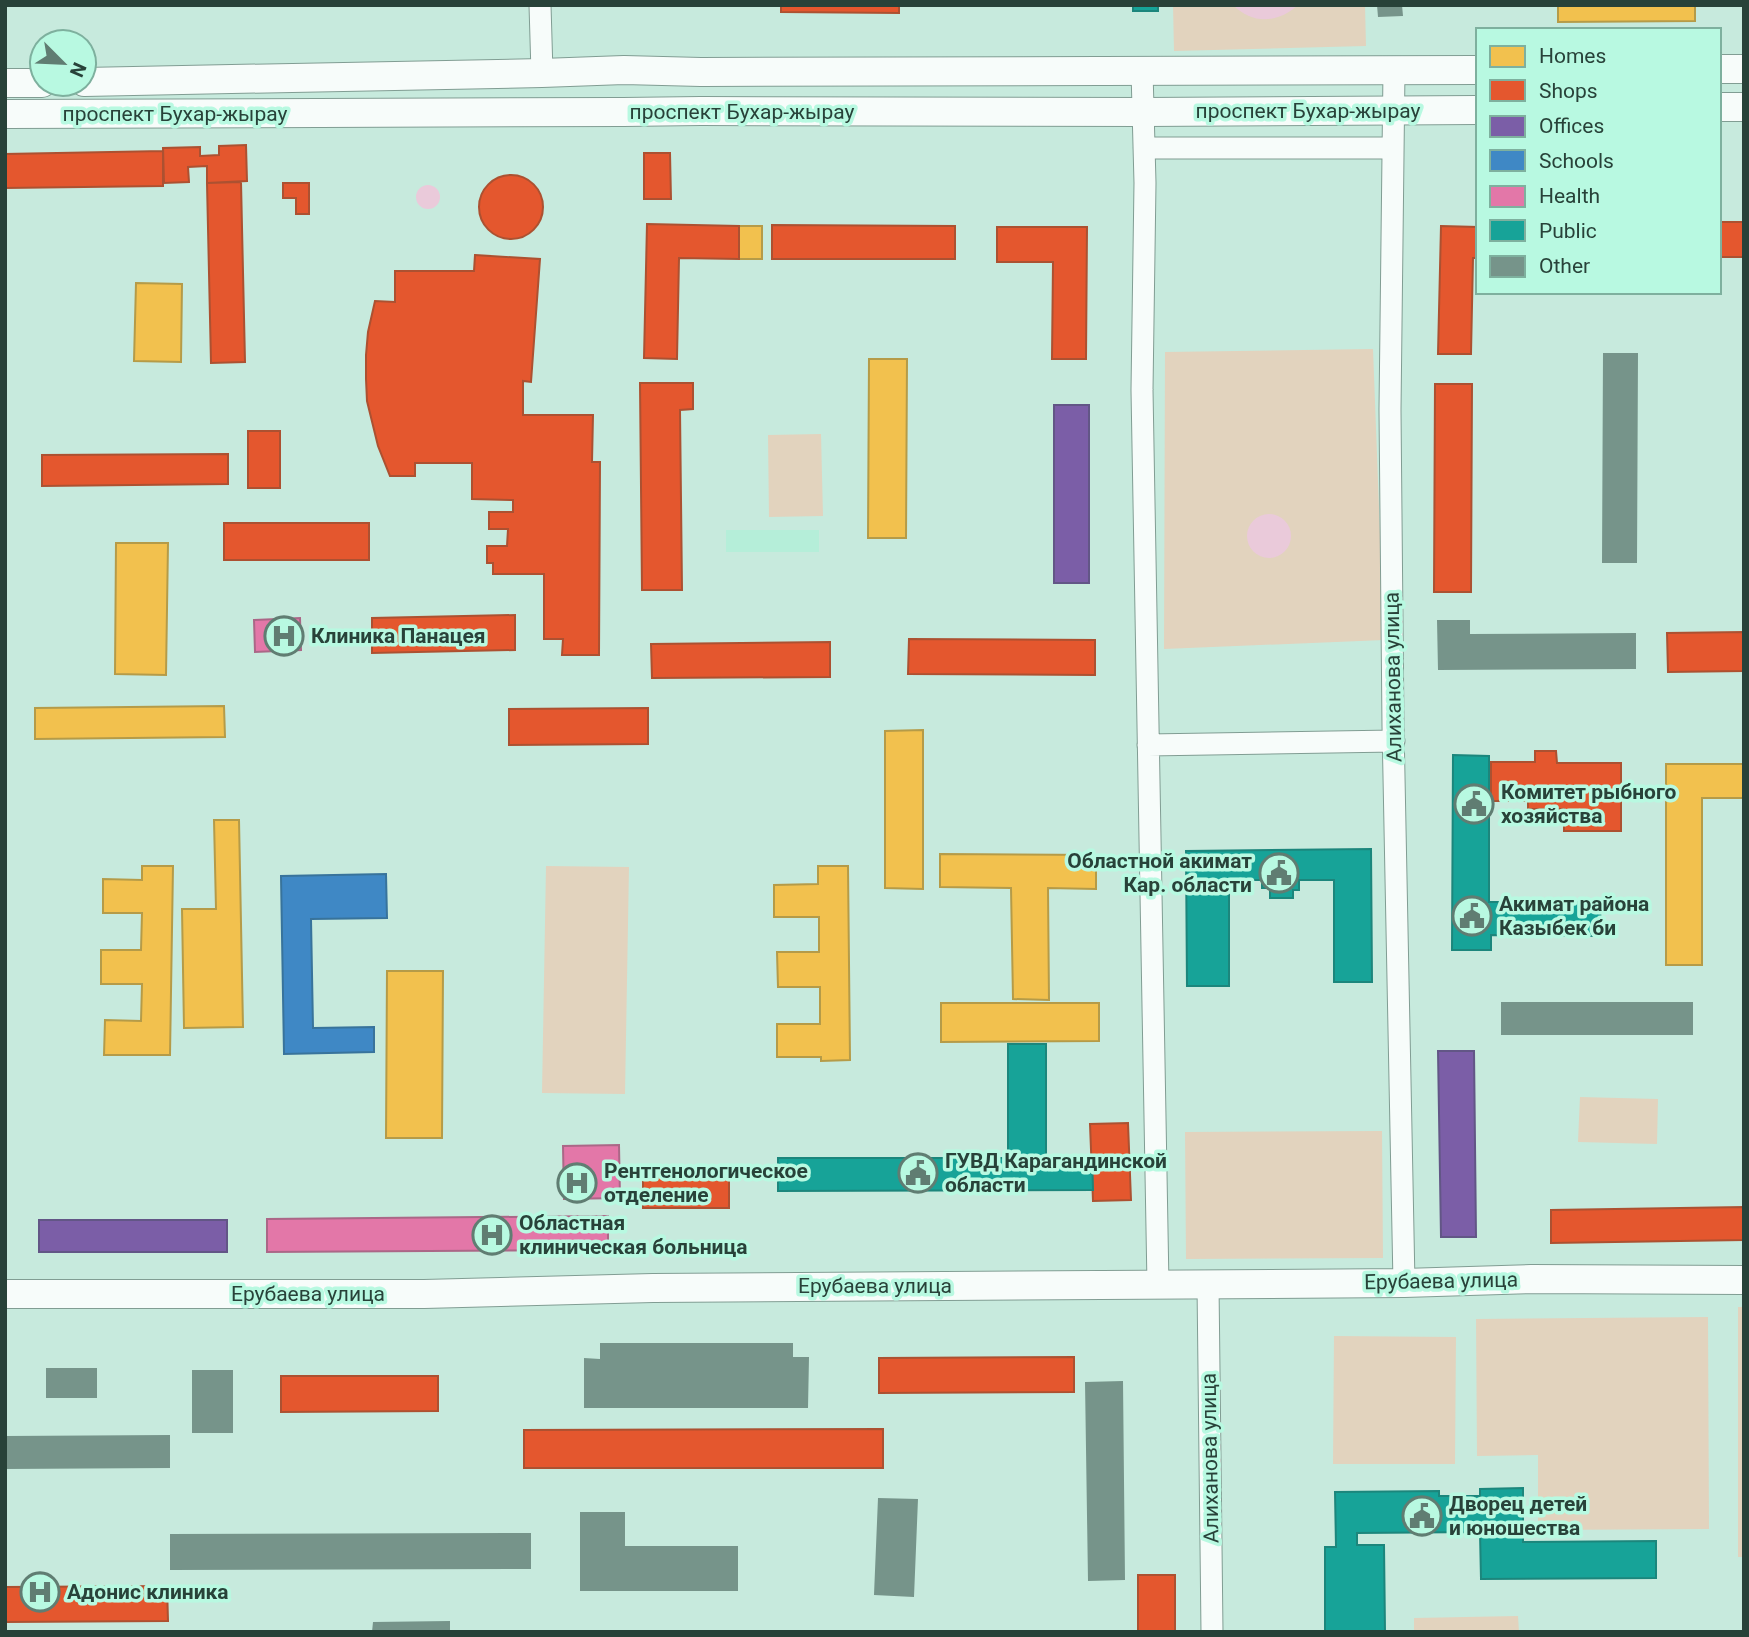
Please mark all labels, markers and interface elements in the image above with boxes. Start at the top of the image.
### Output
north arrow [28,28,98,98]
legend [1476,28,1721,294]
text: Homes [1539,44,1606,68]
text: N [65,59,91,81]
text: Shops [1539,79,1598,103]
street label: проспект Бухар-жырау [1196,99,1420,123]
street label: проспект Бухар-жырау [630,100,854,124]
street label: проспект Бухар-жырау [63,102,287,126]
text: Offices [1539,114,1604,138]
text: Schools [1539,149,1614,173]
text: Health [1539,184,1600,208]
text: Public [1539,219,1597,243]
text: Other [1539,254,1590,278]
street label: Алиханова улица [1380,592,1406,762]
hospital icon: Клиника Панацея [263,615,305,657]
place label: Клиника Панацея [311,624,486,648]
place label: Комитет рыбного хозяйства [1501,780,1676,828]
public building icon: Комитет рыбного хозяйства [1453,783,1495,825]
place label: Областной акимат Кар. области [1067,849,1252,897]
public building icon: Областной акимат Кар. области [1258,852,1300,894]
place label: Акимат района Казыбек би [1499,892,1649,940]
public building icon: Акимат района Казыбек би [1451,895,1493,937]
place label: ГУВД Карагандинской области [945,1149,1167,1197]
public building icon: ГУВД Карагандинской области [897,1152,939,1194]
place label: Рентгенологическое отделение [604,1159,808,1207]
hospital icon: Рентгенологическое отделение [556,1162,598,1204]
place label: Областная клиническая больница [519,1211,747,1259]
hospital icon: Областная клиническая больница [471,1214,513,1256]
street label: Ерубаева улица [1364,1268,1518,1294]
street label: Ерубаева улица [798,1274,952,1298]
street label: Ерубаева улица [231,1282,385,1306]
street label: Алиханова улица [1197,1373,1223,1543]
place label: Дворец детей и юношества [1449,1492,1587,1540]
public building icon: Дворец детей и юношества [1401,1495,1443,1537]
hospital icon: Адонис клиника [19,1571,61,1613]
place label: Адонис клиника [67,1580,229,1604]

